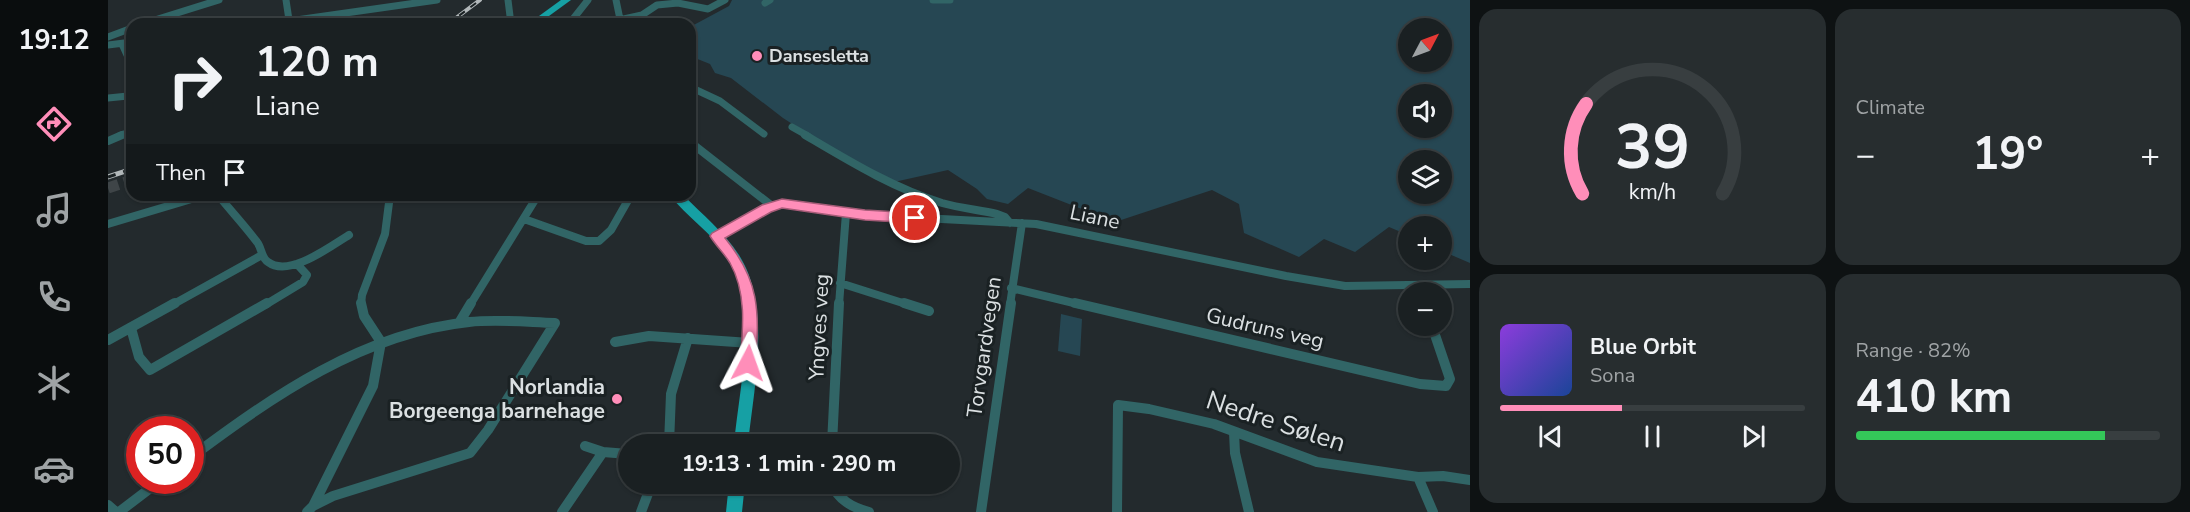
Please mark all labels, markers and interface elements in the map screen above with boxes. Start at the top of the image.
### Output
north arrow [1398,18,1452,72]
map controls [1398,18,1452,336]
text: 19:12 [18,22,90,59]
text: 120 m [255,34,379,91]
icon: right [156,42,234,120]
place label: Dansesletta [769,44,869,68]
marker: Dansesletta [750,49,764,63]
button: sound [1398,84,1452,138]
text: Liane [255,88,320,125]
text: Climate [1856,94,1925,121]
icon: directions [33,103,75,145]
text: 39 [1615,105,1690,190]
text: 19° [1972,124,2043,185]
text: − [1856,133,1875,178]
text: + [2140,133,2160,178]
button: layers [1398,150,1452,204]
icon: arrive [218,156,251,189]
text: Then [156,158,206,188]
text: km/h [1629,177,1676,207]
icon: music [33,189,75,231]
pin [889,192,940,243]
street label: Liane [1067,198,1123,236]
icon: arrive [898,201,931,234]
button: + [1398,216,1452,270]
street label: Yngves veg [802,273,836,382]
street label: Torvgardvegen [960,275,1008,419]
icon: phone [33,276,75,318]
button: − [1398,282,1452,336]
street label: Gudruns veg [1203,301,1327,355]
position arrow [716,331,780,395]
text: Blue Orbit [1590,332,1696,362]
text: Range · 82% [1856,337,1971,364]
icon: climate [33,362,75,404]
text: Sona [1590,362,1635,389]
text: 410 km [1856,367,2012,428]
place label: Norlandia Borgeenga barnehage [389,373,605,425]
street label: Nedre Sølen [1202,383,1350,460]
marker: Norlandia Borgeenga barnehage [610,392,624,406]
speed limit sign: 50 [126,416,204,494]
icon: previous [1534,420,1567,453]
icon: pause [1636,420,1669,453]
icon: next [1737,420,1770,453]
icon: car [33,448,75,490]
text: 19:13 · 1 min · 290 m [682,449,896,479]

